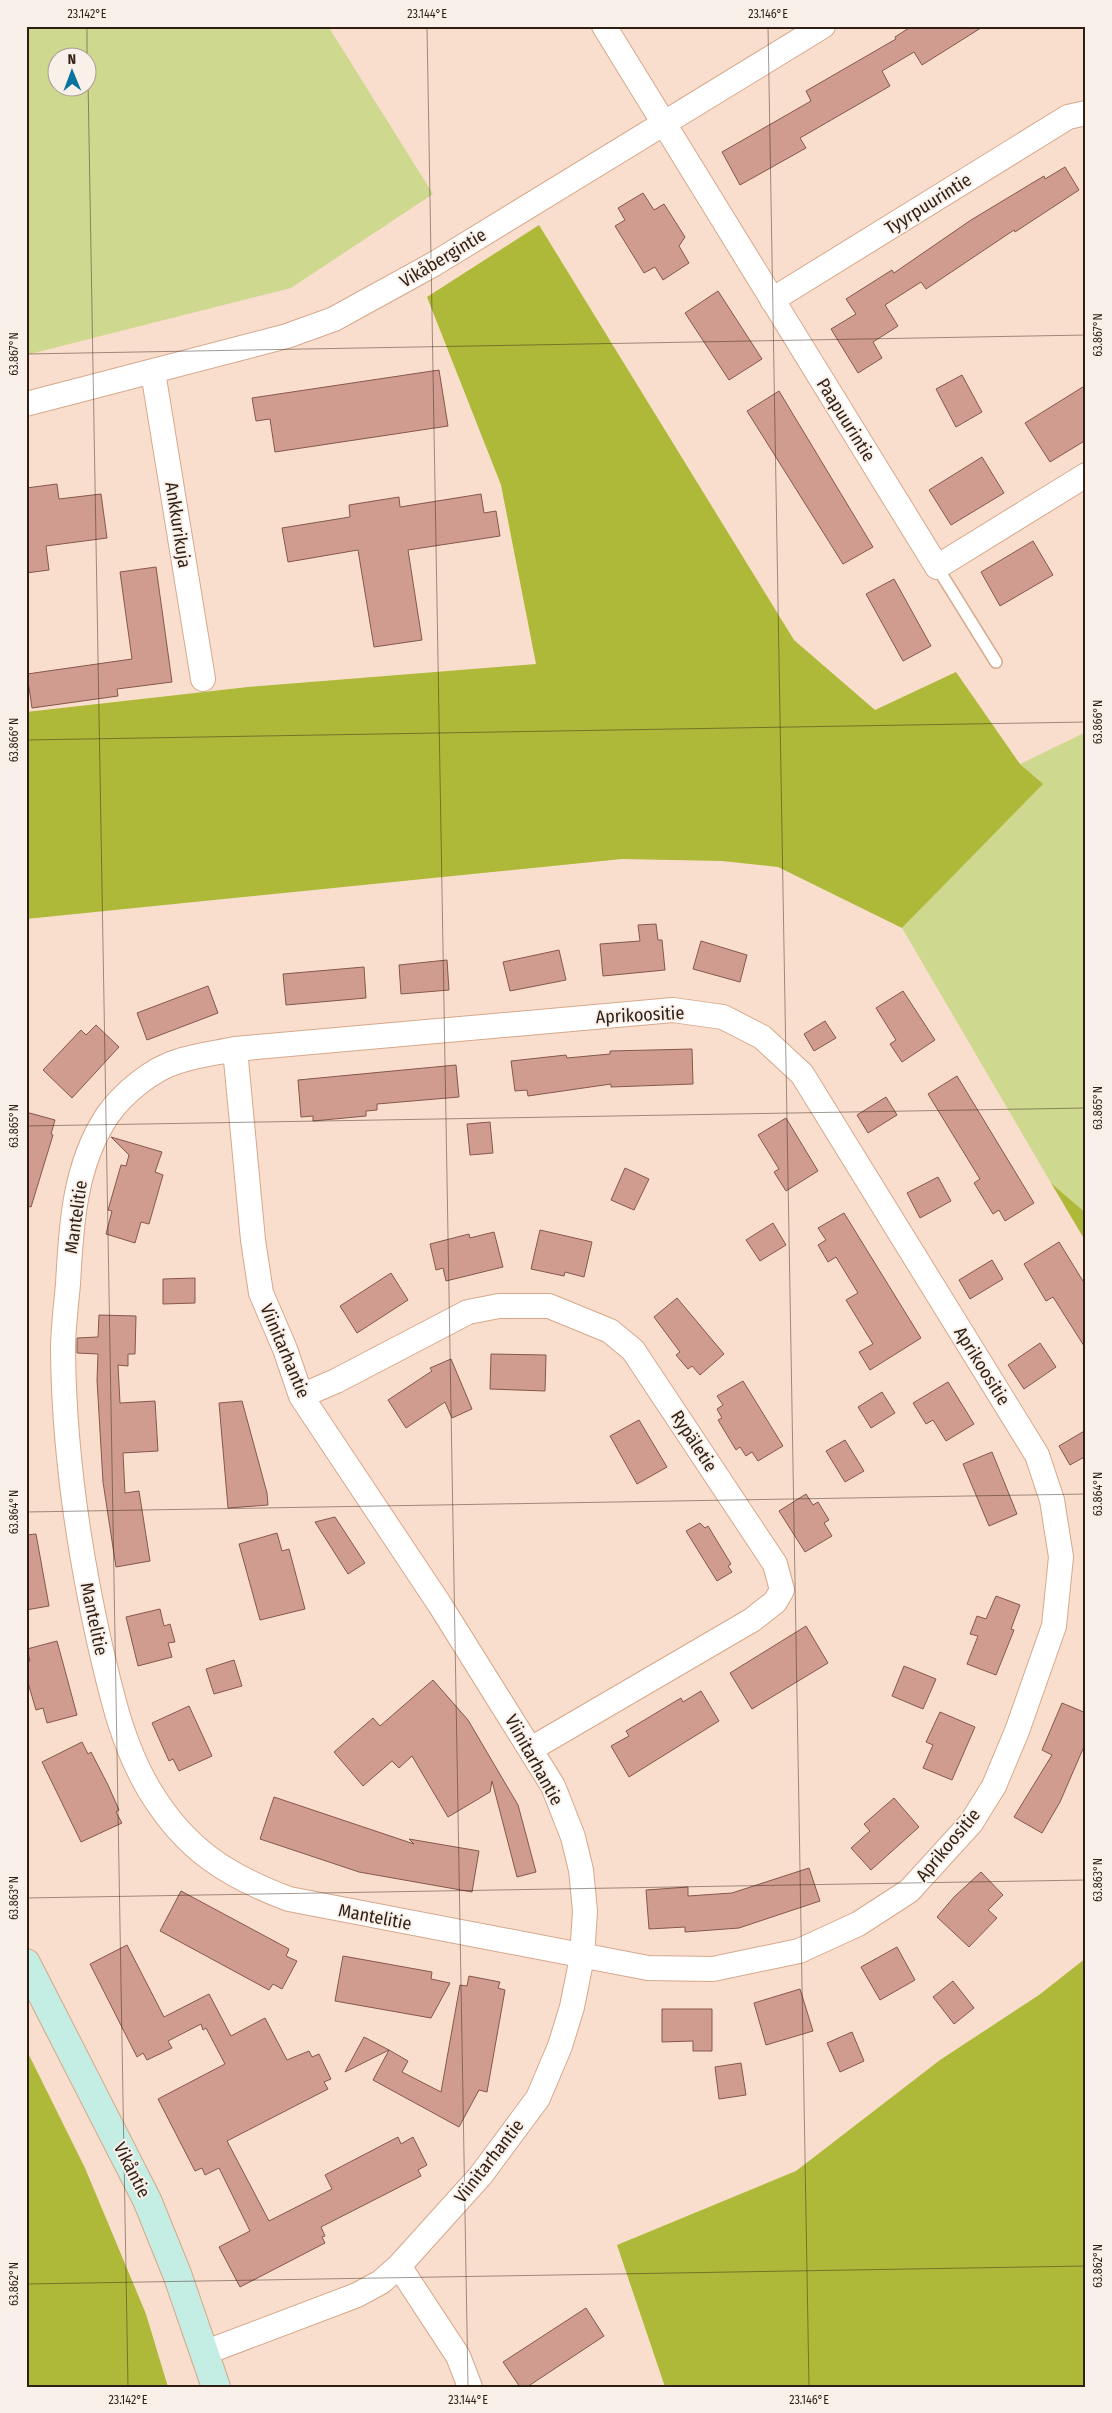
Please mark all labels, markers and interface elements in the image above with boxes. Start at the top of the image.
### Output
text: 23.142°E [68,7,107,21]
text: 23.144°E [407,7,447,21]
text: 23.146°E [748,7,788,21]
north arrow [48,48,98,98]
text: N [67,51,76,68]
street label: Tyyrpuurintie [881,169,975,239]
street label: Vikåbergintie [396,224,490,292]
text: 63.867°N [1091,313,1105,357]
text: 63.867°N [7,332,21,376]
street label: Paapuurintie [812,374,880,466]
street label: Ankkurikuja [160,480,196,570]
text: 63.866°N [1091,700,1105,744]
text: 63.866°N [7,718,21,762]
street label: Aprikoositie [595,1002,685,1028]
text: 63.865°N [1091,1086,1105,1130]
text: 63.865°N [7,1104,21,1148]
street label: Mantelitie [60,1179,92,1255]
street label: Viinitarhantie [255,1301,315,1402]
street label: Aprikoositie [949,1323,1015,1409]
street label: Rypäletie [666,1406,722,1476]
text: 63.864°N [1091,1472,1105,1516]
text: 63.864°N [7,1490,21,1534]
street label: Mantelitie [76,1580,112,1658]
street label: Viinitarhantie [500,1711,568,1809]
street label: Aprikoositie [911,1804,985,1886]
text: 63.863°N [1091,1858,1105,1902]
text: 63.863°N [7,1876,21,1920]
street label: Mantelitie [336,1899,414,1935]
street label: Viinitarhantie [449,2115,529,2207]
street label: Vikåntie [109,2139,155,2202]
text: 63.862°N [1091,2244,1105,2288]
text: 63.862°N [7,2262,21,2306]
text: 23.142°E [109,2393,148,2407]
text: 23.144°E [448,2393,488,2407]
text: 23.146°E [789,2393,829,2407]

